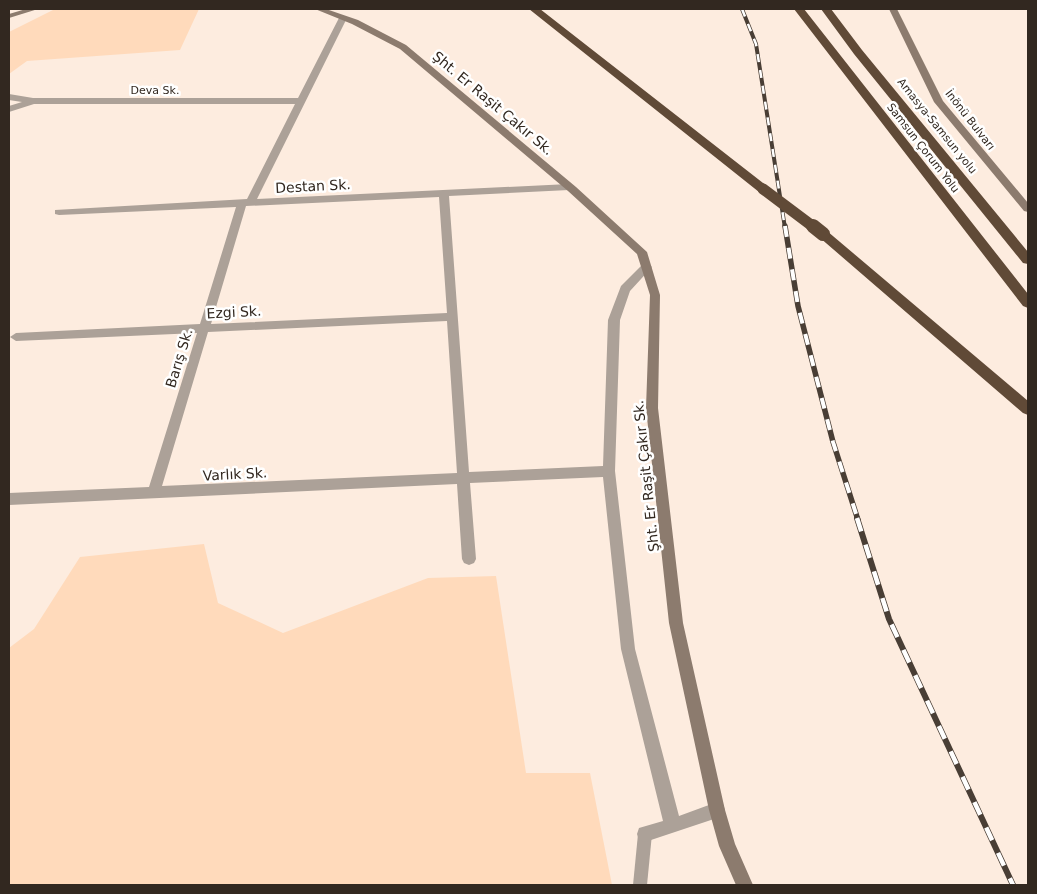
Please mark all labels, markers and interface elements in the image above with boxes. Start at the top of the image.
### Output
street label: Şht. Er Raşit Çakır Sk. [430,48,556,158]
street label: Amasya-Samsun yolu [895,76,979,176]
street label: Deva Sk. [131,84,179,97]
street label: İnönü Bulvarı [942,87,998,153]
street label: Samsun Çorum Yolu [884,101,962,195]
street label: Destan Sk. [275,176,351,196]
street label: Ezgi Sk. [206,303,262,321]
street label: Barış Sk. [162,326,196,390]
street label: Şht. Er Raşit Çakır Sk. [630,399,662,553]
street label: Varlık Sk. [202,464,268,484]

